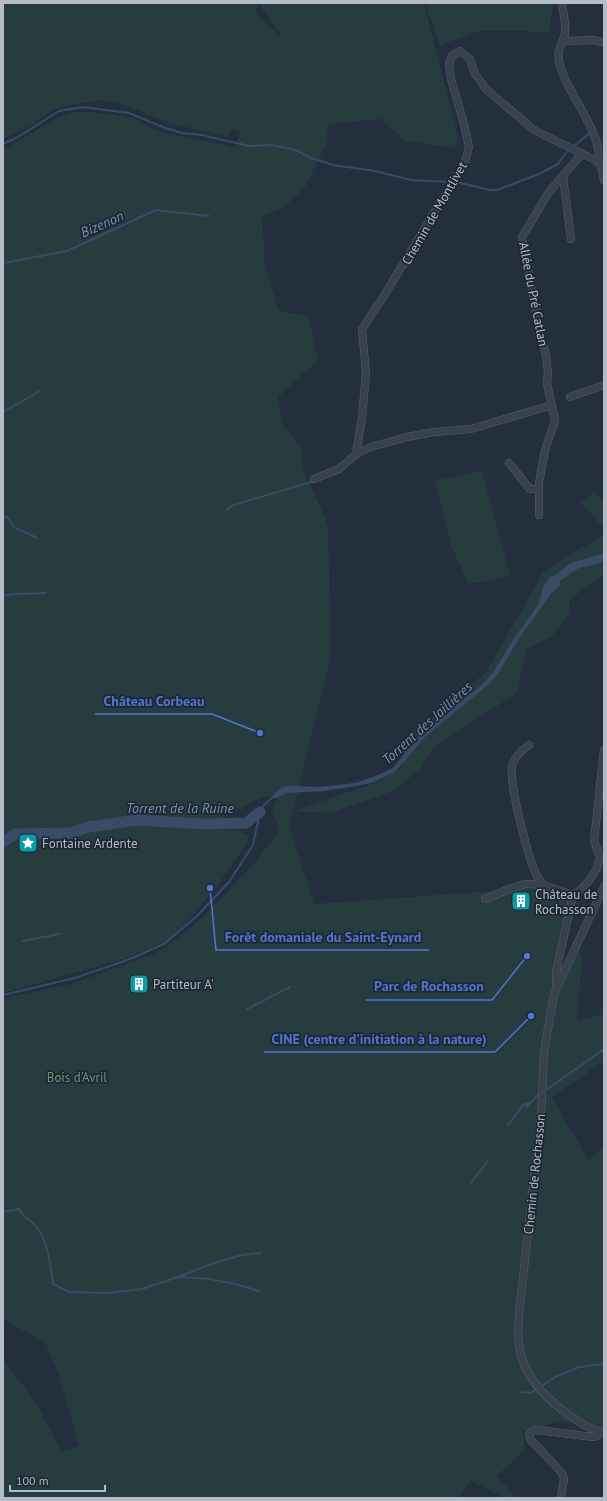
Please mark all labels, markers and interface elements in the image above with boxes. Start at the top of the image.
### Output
street label: Chemin de Montlivet [398,158,471,268]
water label: Bizenon [78,207,126,241]
street label: Allée du Pré Catlan [515,240,552,348]
water label: Torrent des Jaillières [378,677,476,768]
callout: Château Corbeau [95,688,212,714]
text: Château Corbeau [103,692,205,710]
water label: Torrent de la Ruine [126,799,234,817]
place icon: Fontaine Ardente [17,832,39,854]
place label: Fontaine Ardente [42,835,138,852]
place label: Château de Rochasson [535,886,597,918]
building icon: Château de Rochasson [510,890,532,912]
callout: Forêt domaniale du Saint-Eynard [216,924,429,950]
text: Forêt domaniale du Saint-Eynard [225,928,421,946]
building icon: Partiteur A' [128,973,150,995]
callout: Parc de Rochasson [366,974,492,1000]
place label: Partiteur A' [153,976,214,993]
text: Parc de Rochasson [374,977,484,995]
callout: CINE (centre d'initiation à la nature) [264,1026,495,1052]
text: CINE (centre d'initiation à la nature) [272,1030,486,1048]
park label: Bois d'Avril [47,1069,107,1086]
street label: Chemin de Rochasson [520,1113,549,1235]
scale bar [10,1467,105,1493]
text: 100 m [16,1473,49,1488]

